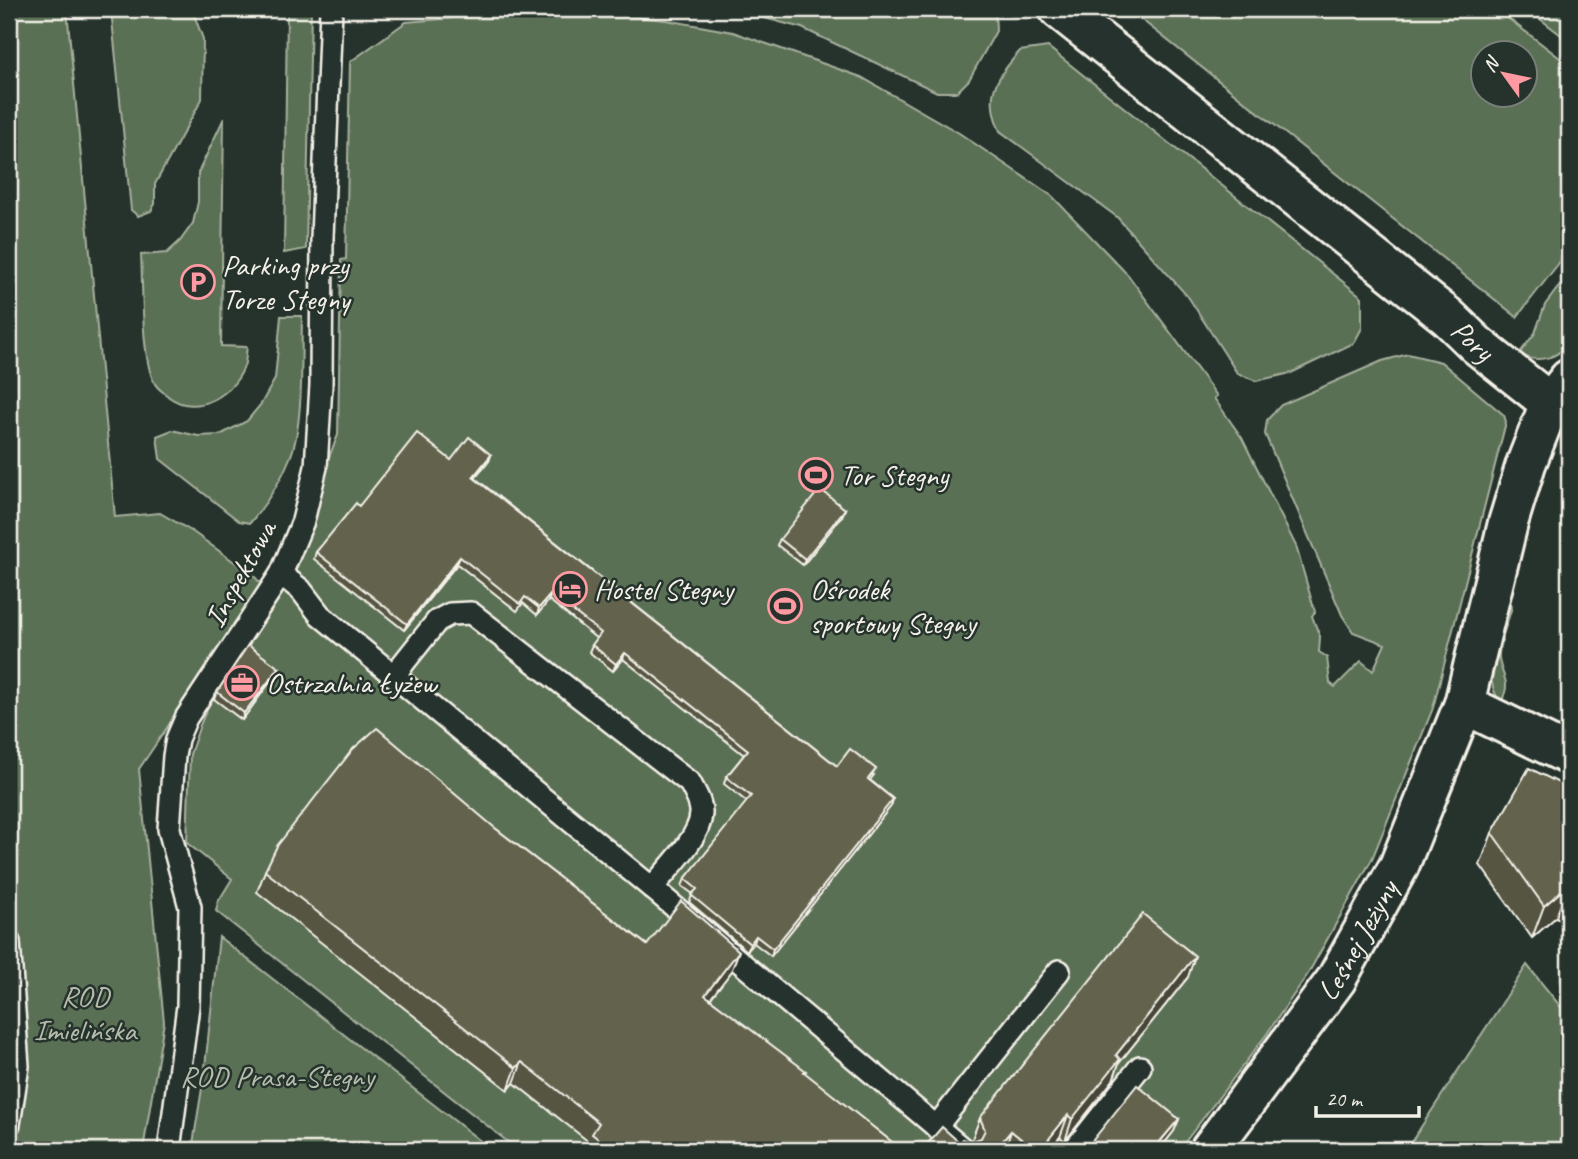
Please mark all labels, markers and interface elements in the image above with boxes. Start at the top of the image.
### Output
north arrow [1470,38,1540,108]
text: N [1477,51,1506,77]
place label: Parking przy Torze Stegny [222,246,352,318]
parking icon: Parking przy Torze Stegny [179,263,217,301]
street label: Pory [1443,311,1503,371]
sports icon: Tor Stegny [797,456,835,494]
place label: Tor Stegny [840,456,950,494]
street label: Inspektowa [195,512,286,634]
hotel icon: Hostel Stegny [551,570,589,608]
place label: Hostel Stegny [594,570,736,608]
place label: Ośrodek sportowy Stegny [810,570,978,642]
sports icon: Ośrodek sportowy Stegny [766,587,804,625]
office icon: Ostrzalnia Łyżew [223,664,261,702]
place label: Ostrzalnia Łyżew [266,664,439,702]
street label: Leśnej Jeżyny [1309,871,1408,1008]
park label: ROD Imielińska [34,977,138,1049]
park label: ROD Prasa-Stegny [180,1057,377,1095]
scale bar [1316,1075,1419,1119]
text: 20 m [1326,1086,1364,1112]

